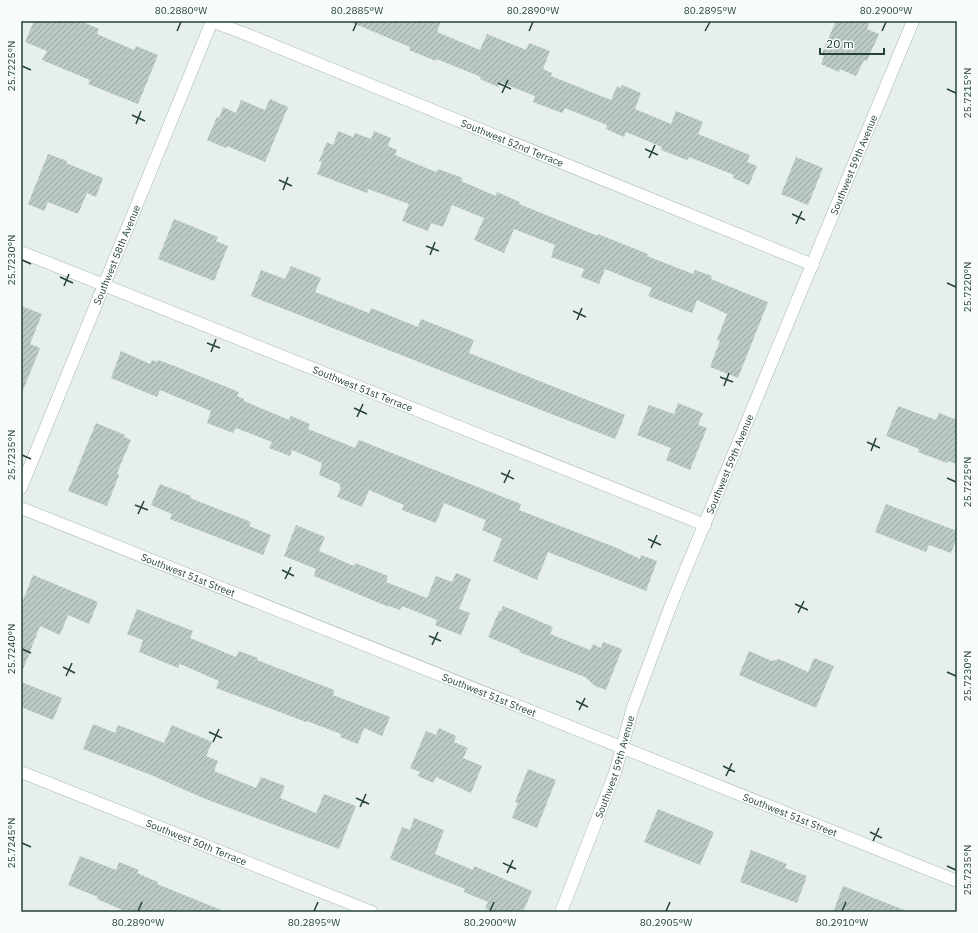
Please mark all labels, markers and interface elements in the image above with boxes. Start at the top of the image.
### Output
text: 80.2880°W [155,4,207,17]
text: 80.2885°W [331,4,383,17]
text: 80.2890°W [507,4,559,17]
text: 80.2895°W [684,4,736,17]
text: 80.2900°W [860,4,912,17]
scale bar [820,30,884,56]
text: 20 m [826,36,854,51]
text: 25.7225°N [5,41,18,91]
text: 25.7215°N [961,68,974,118]
street label: Southwest 59th Avenue [827,112,880,217]
street label: Southwest 52nd Terrace [459,116,566,170]
street label: Southwest 58th Avenue [90,202,143,307]
text: 25.7230°N [5,235,18,285]
text: 25.7220°N [961,262,974,312]
street label: Southwest 51st Terrace [311,363,415,414]
street label: Southwest 59th Avenue [703,412,756,516]
text: 25.7235°N [5,430,18,480]
text: 25.7225°N [961,457,974,507]
street label: Southwest 51st Street [139,550,238,599]
text: 25.7240°N [5,624,18,674]
text: 25.7230°N [961,651,974,701]
street label: Southwest 51st Street [440,670,539,719]
street label: Southwest 59th Avenue [592,713,637,820]
street label: Southwest 51st Street [741,790,840,839]
street label: Southwest 50th Terrace [144,816,249,868]
text: 25.7245°N [5,818,18,868]
text: 25.7235°N [961,845,974,895]
text: 80.2890°W [112,916,164,929]
text: 80.2895°W [288,916,340,929]
text: 80.2900°W [464,916,516,929]
text: 80.2905°W [640,916,692,929]
text: 80.2910°W [816,916,868,929]

